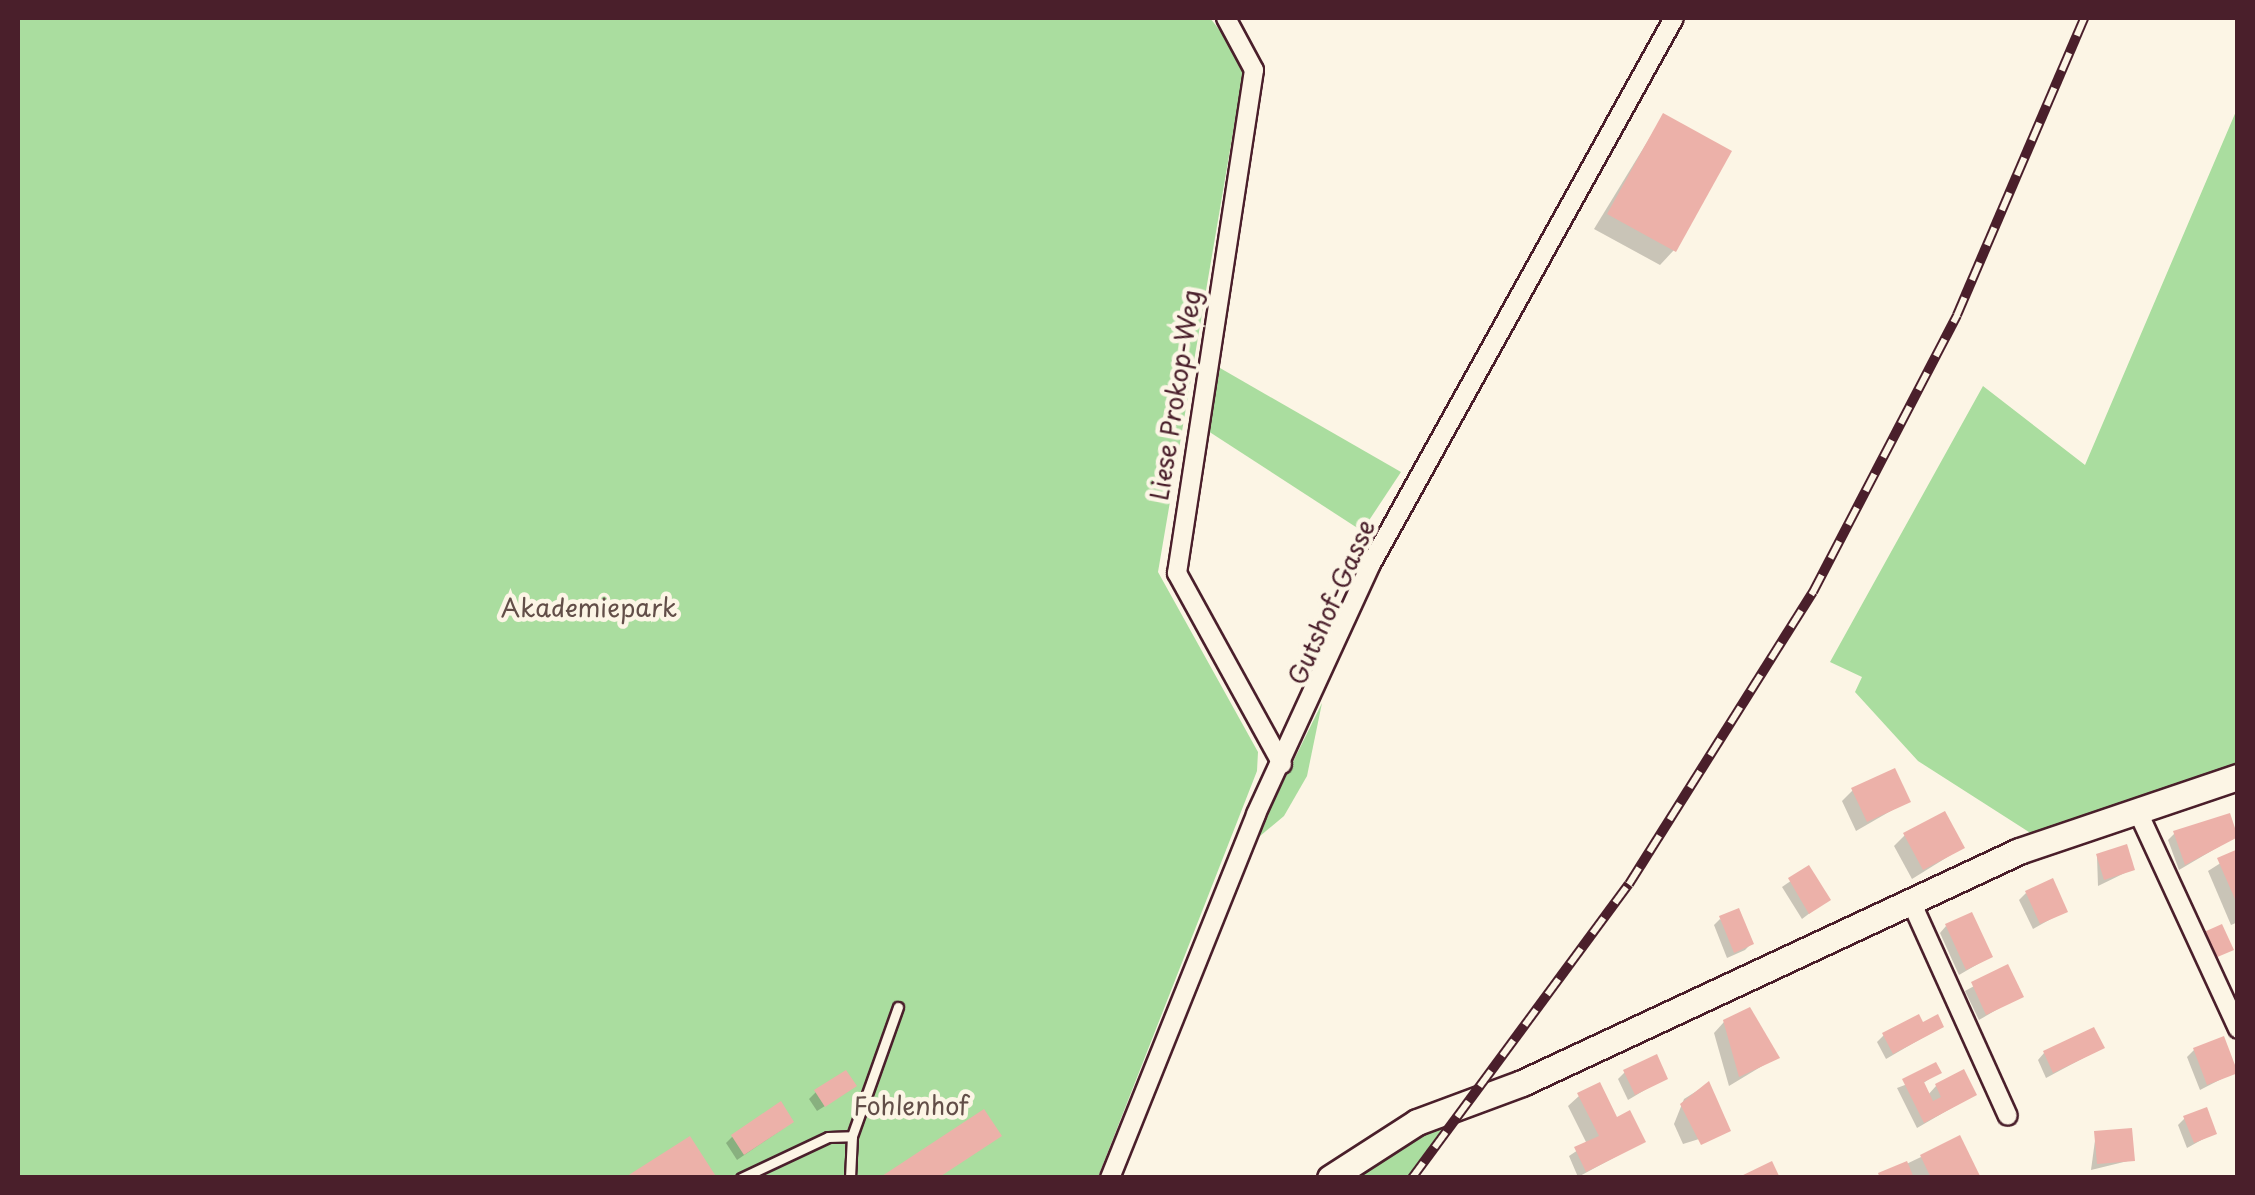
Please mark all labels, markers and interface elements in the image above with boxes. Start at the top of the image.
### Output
street label: Liese Prokop-Weg [1143,287,1207,503]
street label: Gutshof-Gasse [1281,515,1381,689]
park label: Akademiepark [501,592,677,622]
park label: Fohlenhof [853,1090,969,1120]

